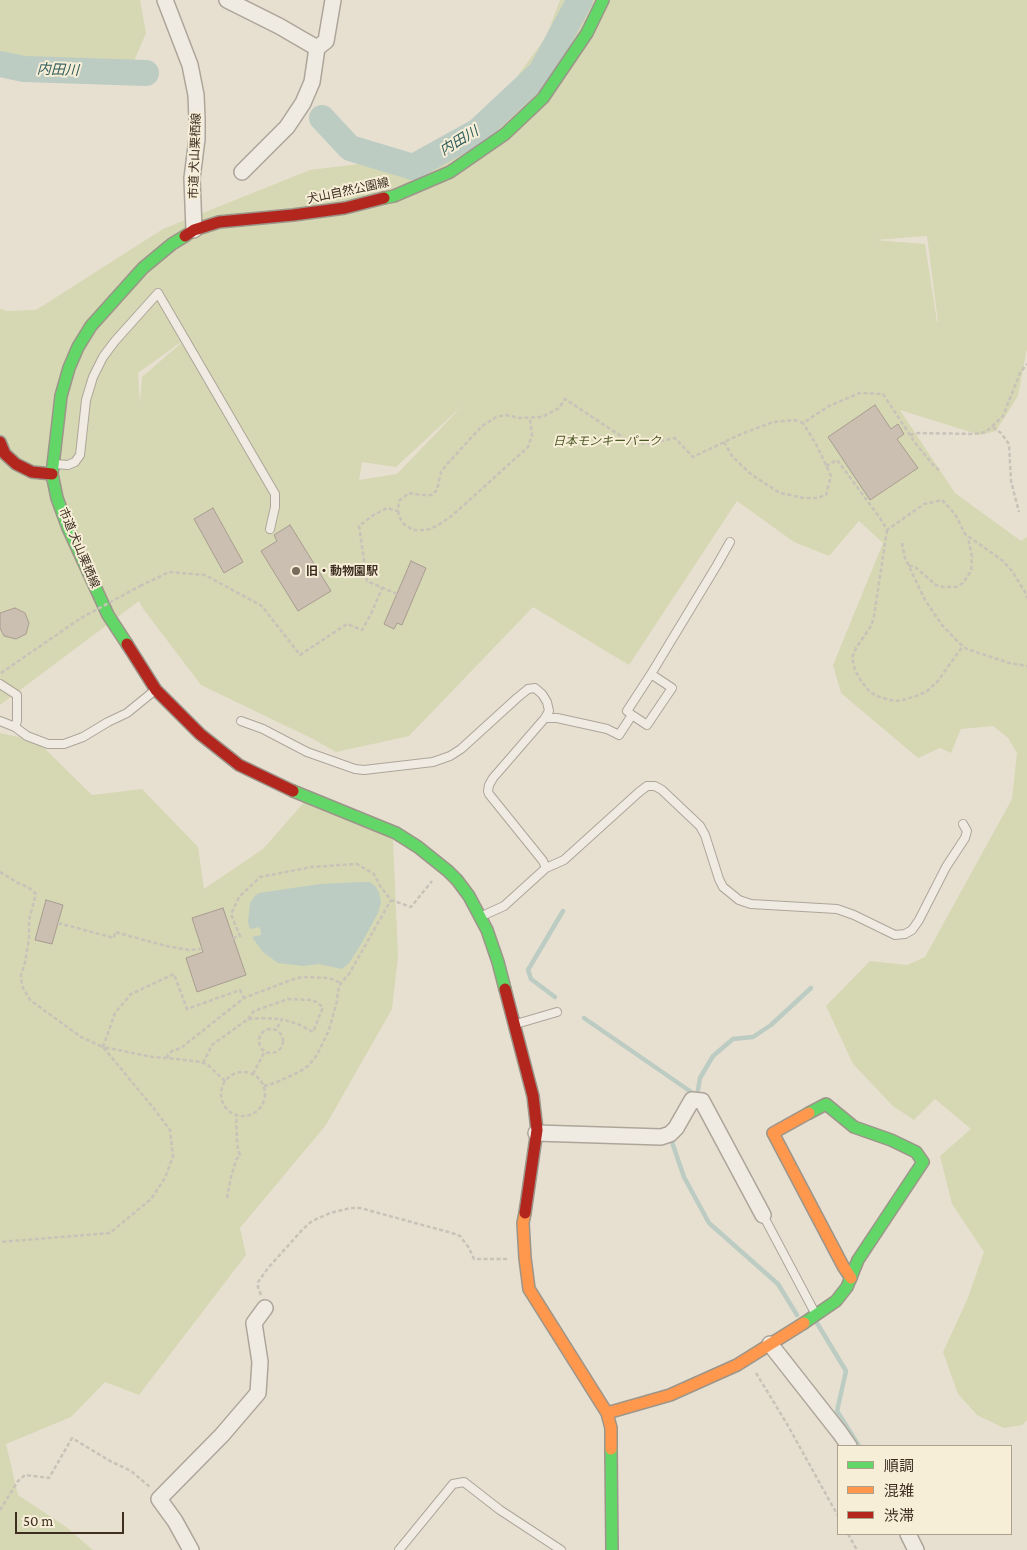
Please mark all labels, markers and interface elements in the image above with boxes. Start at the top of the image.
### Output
water label: 内田川 [37,61,79,79]
street label: 市道 犬山栗栖線 [186,113,204,199]
water label: 内田川 [437,123,481,159]
street label: 犬山自然公園線 [305,175,391,207]
park label: 日本モンキーパーク [553,434,661,448]
street label: 市道 犬山栗栖線 [56,505,102,591]
place label: 旧・動物園駅 [306,564,378,578]
marker: 旧・動物園駅 [290,565,302,577]
legend [837,1445,1012,1535]
text: 順調 [884,1458,914,1474]
text: 混雑 [884,1483,914,1499]
scale bar [18,1502,126,1534]
text: 渋滞 [884,1508,914,1524]
text: 50 m [23,1513,53,1529]

